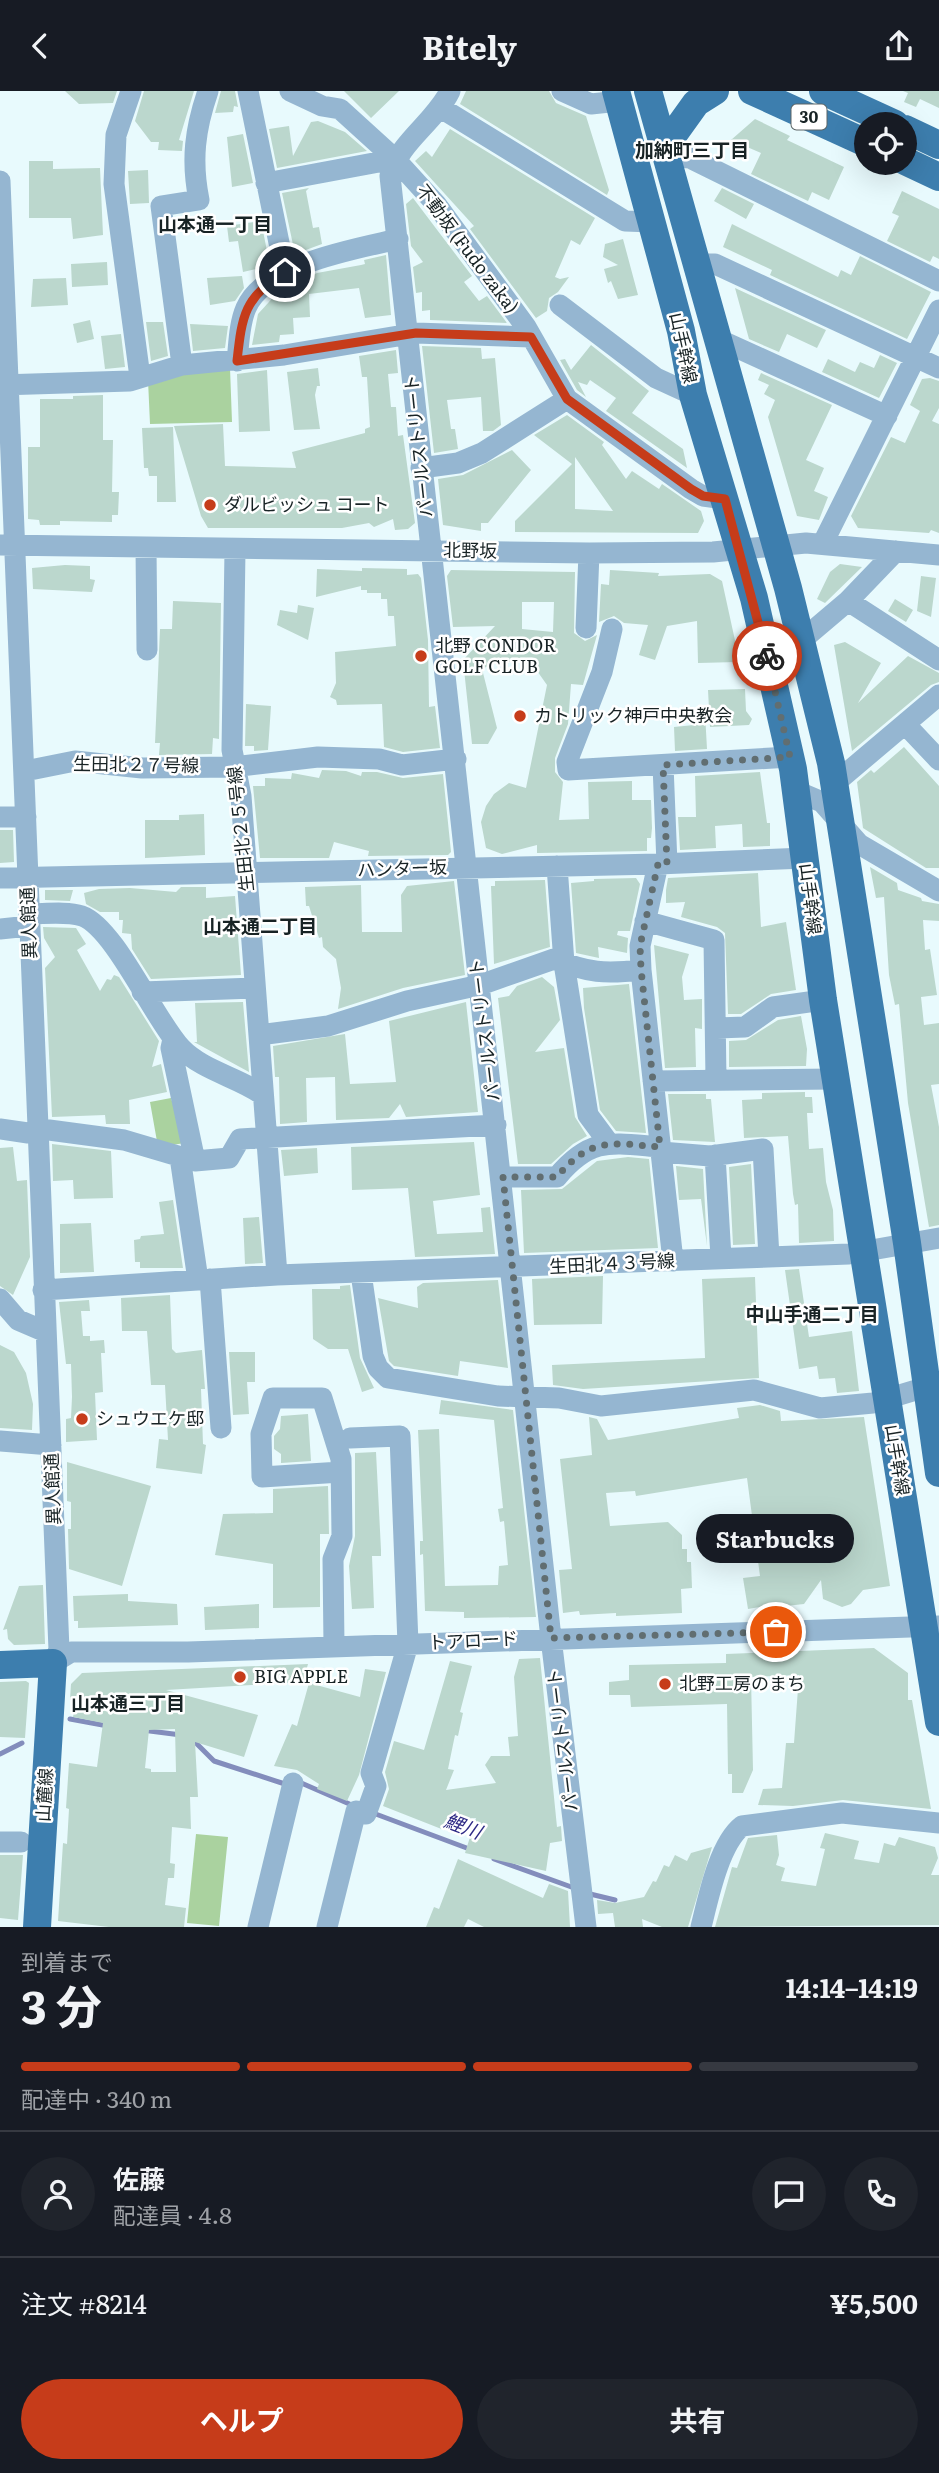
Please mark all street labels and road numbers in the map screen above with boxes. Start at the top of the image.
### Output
road number: 30 [792,105,826,129]
street label: 不動坂 (Fudo zaka) [411,178,526,318]
street label: 山手幹線 [664,310,705,386]
street label: パールストリート [397,373,438,519]
street label: 北野坂 [443,536,497,563]
street label: 生田北２７号線 [73,749,199,778]
street label: 生田北２５号線 [219,765,260,893]
street label: ハンター坂 [357,852,447,883]
street label: 山手幹線 [794,861,829,936]
street label: 異人館通 [13,887,42,960]
street label: パールストリート [461,957,506,1103]
street label: 生田北４３号線 [548,1246,676,1279]
street label: 山手幹線 [880,1422,917,1497]
street label: 異人館通 [37,1453,66,1526]
street label: トアロード [427,1624,519,1655]
street label: パールストリート [539,1667,584,1813]
street label: 山麓線 [29,1767,58,1823]

